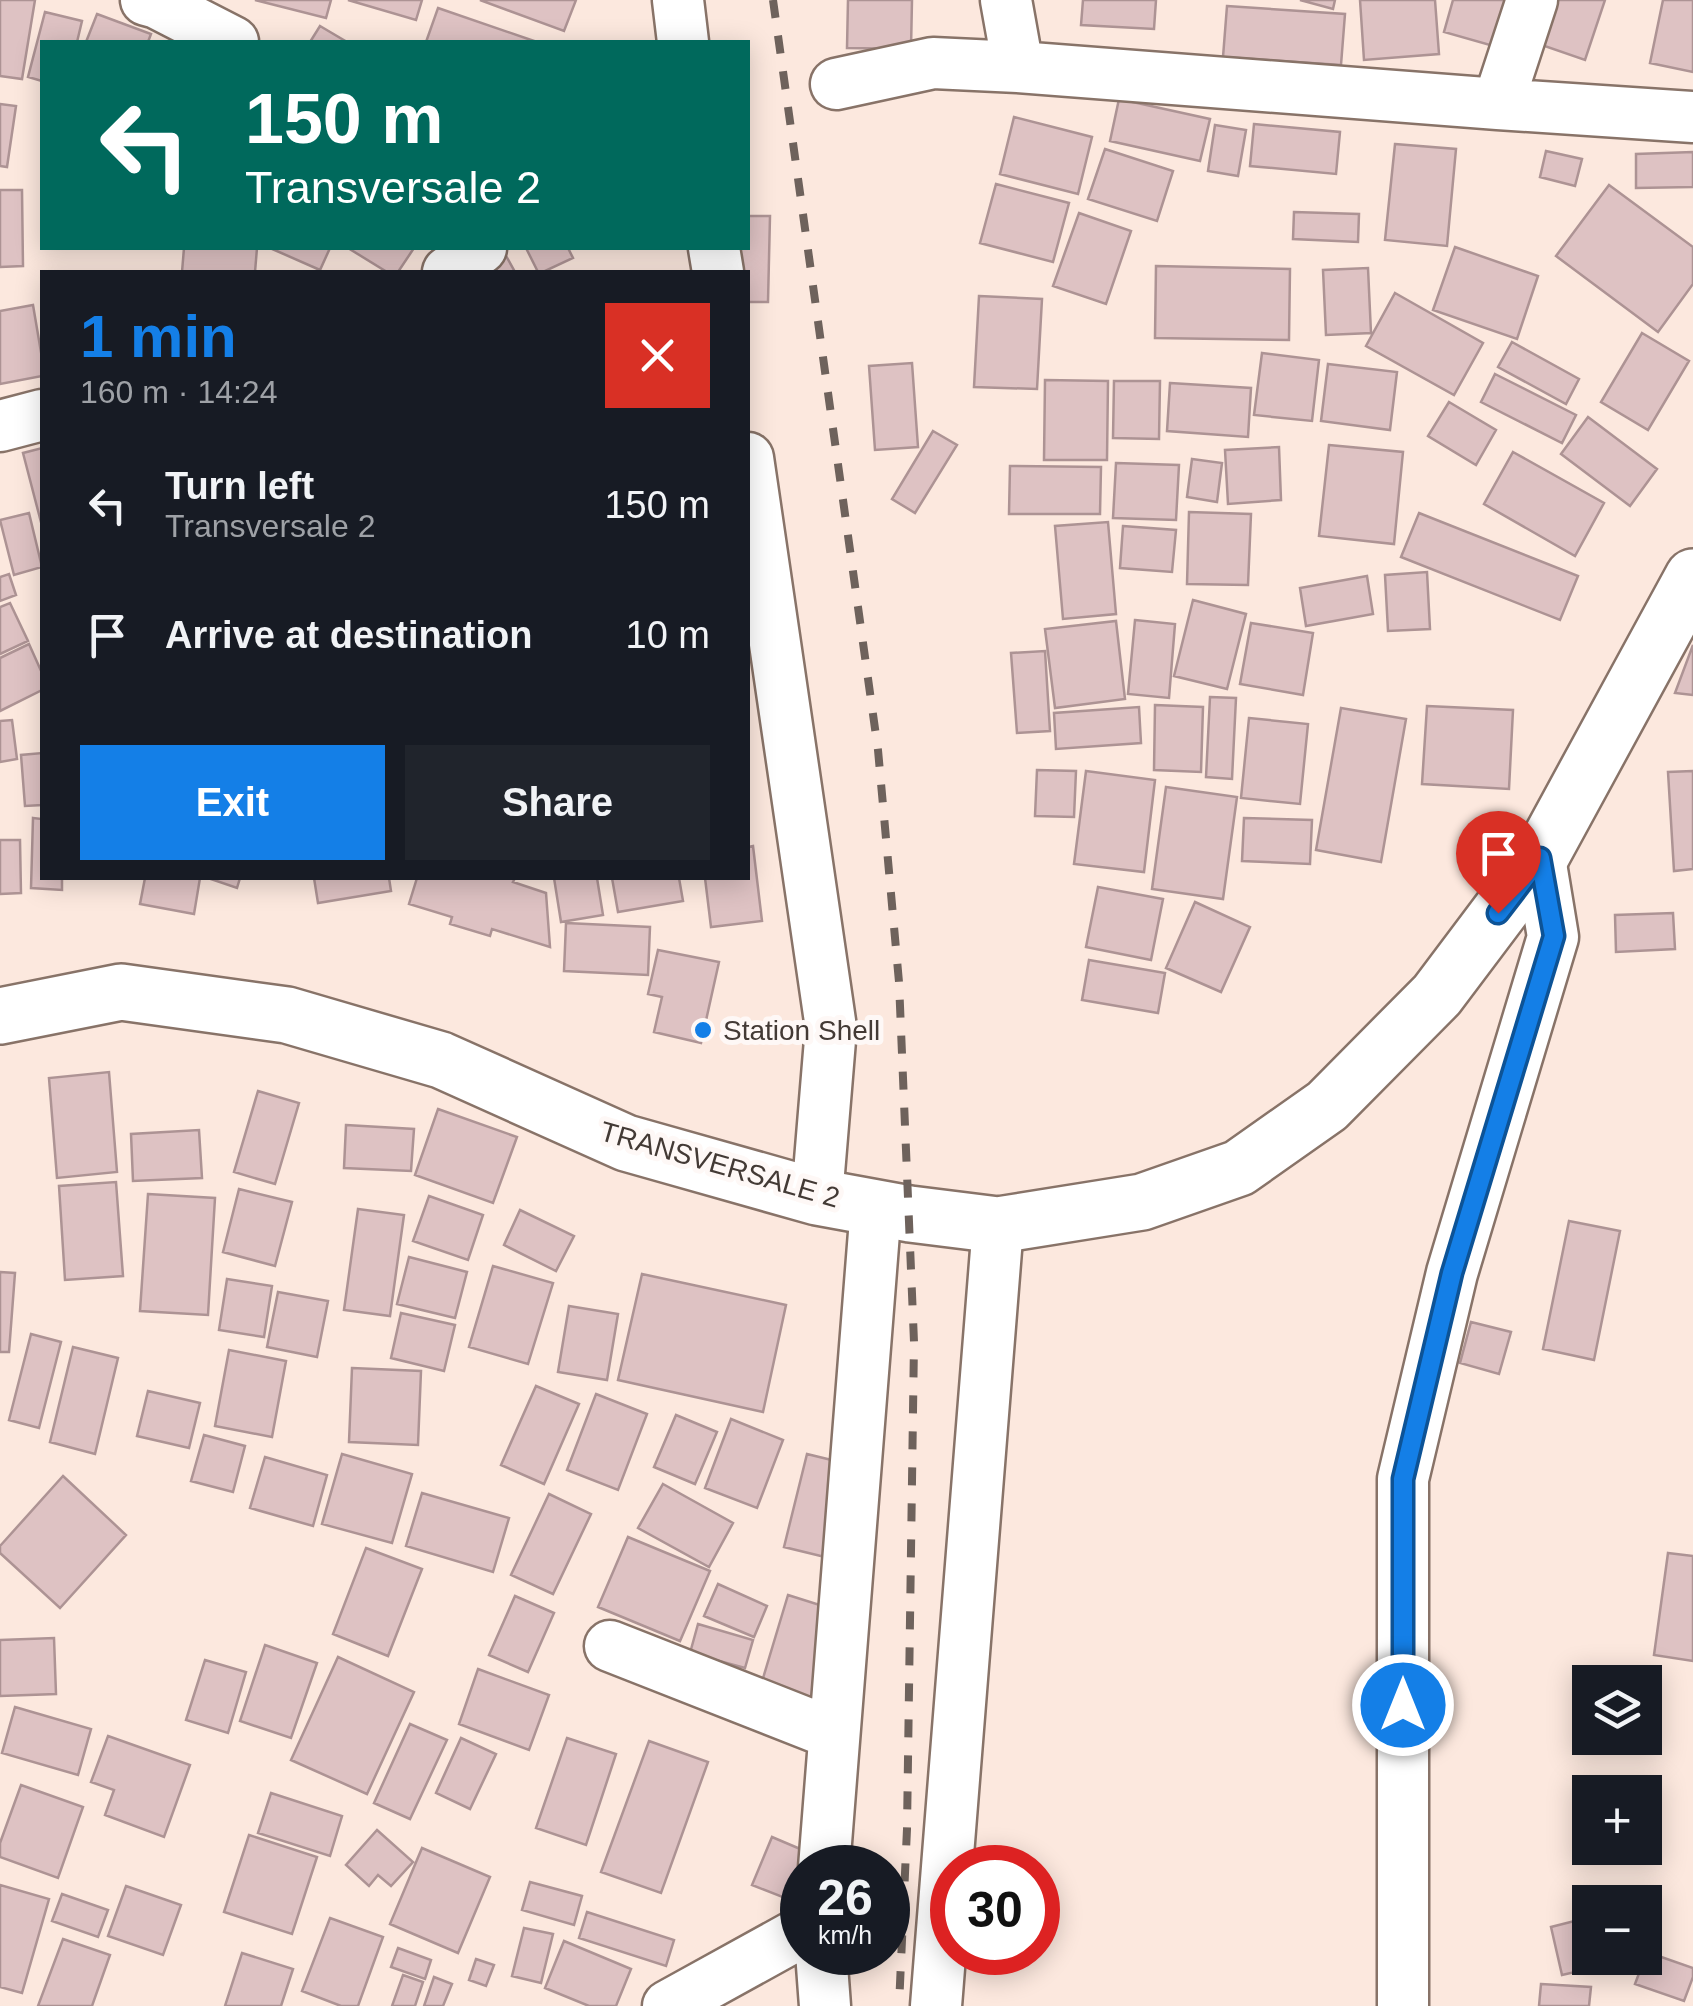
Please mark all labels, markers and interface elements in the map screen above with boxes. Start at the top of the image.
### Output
icon: left [80,80,210,210]
text: 150 m [245,80,443,158]
text: Transversale 2 [245,162,541,213]
text: 1 min [80,303,237,370]
button: close [605,303,710,408]
text: 160 m · 14:24 [80,374,277,410]
text: Turn left [165,465,314,507]
icon: left [80,478,135,533]
text: 150 m [604,484,710,526]
text: Transversale 2 [165,508,375,544]
icon: arrive [80,608,135,663]
text: Arrive at destination [165,614,532,656]
text: 10 m [626,614,710,656]
button: Exit [80,745,385,860]
button: Share [405,745,710,860]
pin [1456,811,1541,914]
icon: arrive [1471,826,1526,881]
place label: Station Shell [723,1015,880,1046]
marker: Station Shell [692,1019,714,1041]
street label: TRANSVERSALE 2 [597,1115,843,1213]
position arrow [1351,1653,1455,1757]
map controls [1572,1665,1662,1975]
button: layers [1572,1665,1662,1755]
button: + [1572,1775,1662,1865]
speed limit sign: 30 [930,1845,1060,1975]
text: 26 [817,1870,873,1926]
button: − [1572,1885,1662,1975]
text: km/h [818,1921,872,1949]

